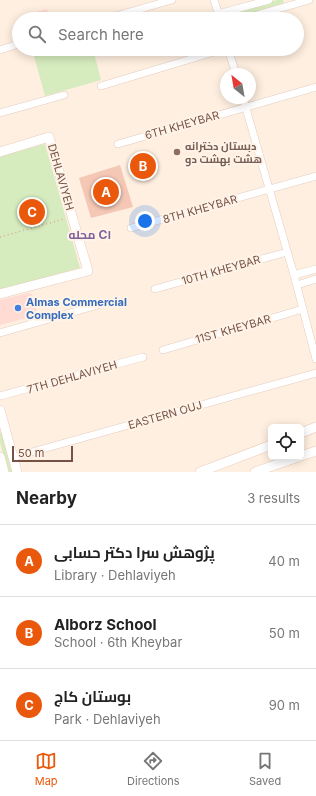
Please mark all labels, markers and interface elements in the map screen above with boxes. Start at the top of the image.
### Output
search box [12,12,304,56]
icon: search [26,23,48,45]
text: Search here [58,25,144,44]
north arrow [220,68,256,104]
street label: 6TH KHEYBAR [143,108,221,142]
place label: دبستان دخترانه هشت بهشت دو [185,139,262,167]
street label: DEHLAVIYEH [45,142,77,212]
marker: دبستان دخترانه هشت بهشت دو [172,147,182,157]
pin: B [130,151,156,181]
pin: A [93,177,119,207]
street label: 8TH KHEYBAR [161,192,239,226]
pin: C [19,197,45,227]
your location [135,211,155,231]
district label: محله C۱ [68,227,112,242]
street label: 10TH KHEYBAR [180,252,262,288]
place label: Almas Commercial Complex [26,295,127,322]
marker: Almas Commercial Complex [13,303,23,313]
street label: 11ST KHEYBAR [194,312,272,346]
street label: 7TH DEHLAVIYEH [25,357,119,397]
street label: EASTERN OUJ [126,398,204,432]
map controls [268,424,304,460]
button: locate [268,424,304,460]
scale bar [12,444,73,463]
text: 50 m [18,446,44,460]
text: Nearby [16,488,77,508]
text: 3 results [247,490,300,506]
text: پژوهش سرا دکتر حسابی [54,543,215,562]
text: A [24,553,34,569]
text: 40 m [268,553,300,569]
text: Library · Dehlaviyeh [54,567,176,583]
text: Alborz School [54,615,157,634]
text: B [25,625,33,641]
text: 50 m [269,625,300,641]
text: School · 6th Kheybar [54,634,182,650]
text: بوستان کاج [54,687,131,706]
text: C [24,697,34,713]
text: 90 m [269,697,300,713]
text: Park · Dehlaviyeh [54,711,161,727]
tab: Map [35,750,58,788]
tab: Directions [127,750,180,788]
tab: Saved [249,750,281,788]

